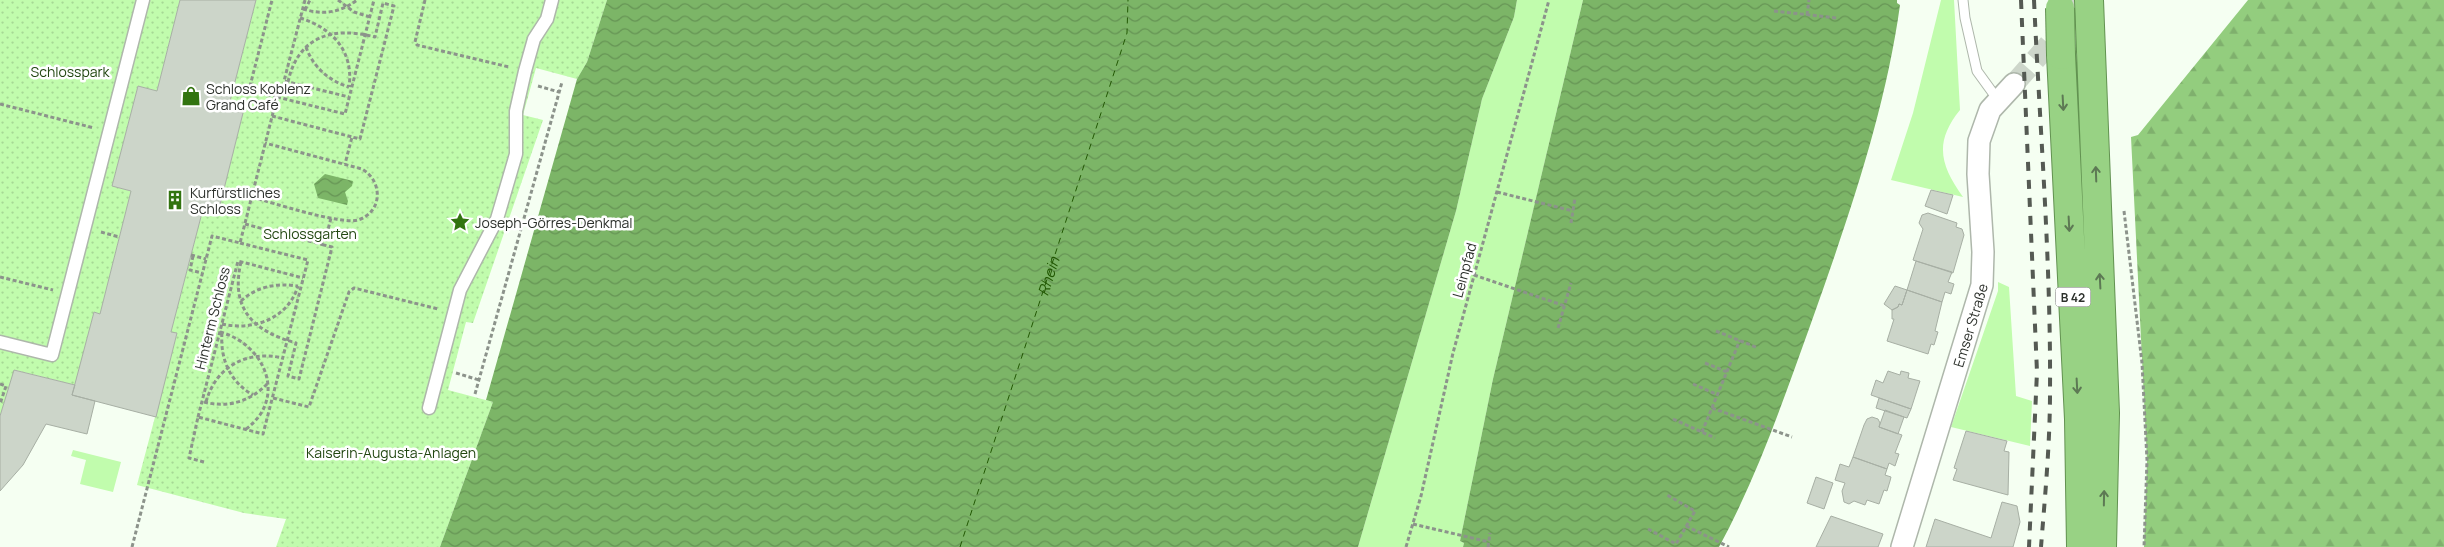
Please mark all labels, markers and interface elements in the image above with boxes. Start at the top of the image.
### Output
park label: Schlosspark [31,62,111,81]
place label: Schloss Koblenz Grand Café [206,79,311,114]
shop icon: Schloss Koblenz Grand Café [180,85,202,107]
one-way arrow [2058,94,2068,111]
one-way arrow [2091,166,2100,182]
place label: Kurfürstliches Schloss [190,183,280,218]
building icon: Kurfürstliches Schloss [164,189,186,211]
place icon: Joseph-Görres-Denkmal [449,211,471,233]
place label: Joseph-Görres-Denkmal [475,213,633,232]
one-way arrow [2065,216,2074,232]
park label: Schlossgarten [263,224,357,243]
street label: Leinpfad [1448,240,1480,300]
water label: Rhein [1032,253,1065,298]
street label: Hinterm Schloss [190,265,234,371]
one-way arrow [2096,273,2105,289]
street label: Emser Straße [1948,281,1991,369]
road number: B 42 [2056,288,2090,306]
one-way arrow [2073,378,2082,394]
park label: Kaiserin-Augusta-Anlagen [306,443,476,462]
one-way arrow [2099,491,2109,507]

